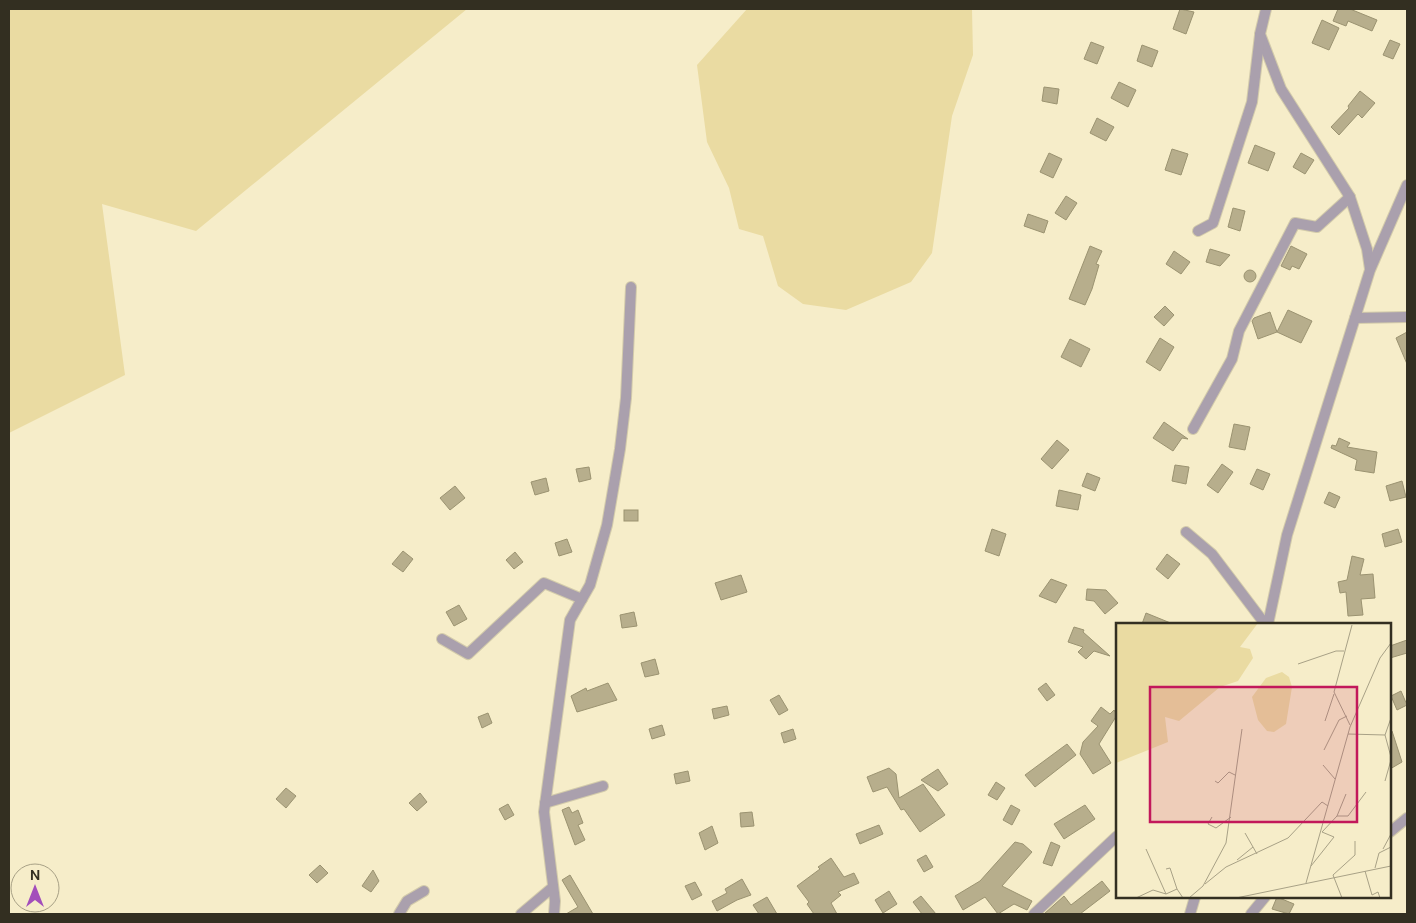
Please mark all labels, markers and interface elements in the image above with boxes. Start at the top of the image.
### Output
inset map [1116,623,1391,898]
north arrow [10,863,60,913]
text: N [30,866,40,884]

